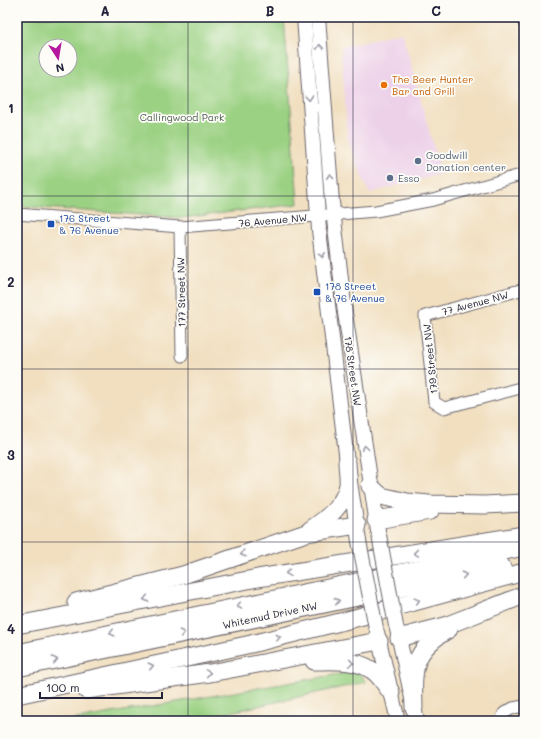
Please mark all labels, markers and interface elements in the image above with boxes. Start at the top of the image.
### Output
text: A [100,2,110,19]
text: B [266,2,275,19]
text: C [431,2,441,19]
north arrow [38,38,78,78]
one-way arrow [316,44,325,50]
text: N [55,60,66,76]
place label: The Beer Hunter Bar and Grill [392,72,473,98]
marker: The Beer Hunter Bar and Grill [379,80,389,90]
one-way arrow [305,95,313,101]
text: 1 [8,99,14,116]
park label: Callingwood Park [140,110,224,124]
place label: Goodwill Donation center [426,148,506,174]
marker: Goodwill Donation center [413,156,423,166]
place label: Esso [398,171,419,185]
one-way arrow [326,173,335,179]
marker: Esso [385,173,395,183]
street label: 76 Avenue NW [238,210,308,230]
place label: 176 Street & 76 Avenue [59,211,119,237]
marker: 176 Street & 76 Avenue [46,219,56,229]
one-way arrow [317,252,326,258]
street label: 177 Street NW [173,257,189,327]
text: 2 [7,273,15,290]
place label: 178 Street & 76 Avenue [325,279,385,305]
marker: 178 Street & 76 Avenue [312,287,322,297]
street label: 77 Avenue NW [440,287,510,319]
street label: 179 Street NW [419,323,441,395]
street label: 178 Street NW [341,335,365,407]
one-way arrow [361,445,370,451]
text: 3 [7,446,15,463]
one-way arrow [413,548,419,556]
one-way arrow [240,550,247,558]
one-way arrow [285,568,291,577]
one-way arrow [461,571,468,579]
one-way arrow [143,595,150,603]
one-way arrow [413,597,420,606]
street label: Whitemud Drive NW [221,598,319,632]
one-way arrow [334,598,340,606]
one-way arrow [236,602,242,610]
text: 4 [7,620,15,637]
one-way arrow [109,628,115,636]
one-way arrow [179,630,186,638]
one-way arrow [275,634,281,642]
one-way arrow [52,656,58,665]
one-way arrow [348,658,354,667]
one-way arrow [148,662,154,670]
one-way arrow [205,669,211,678]
scale bar [40,674,162,700]
text: 100 m [46,679,80,695]

